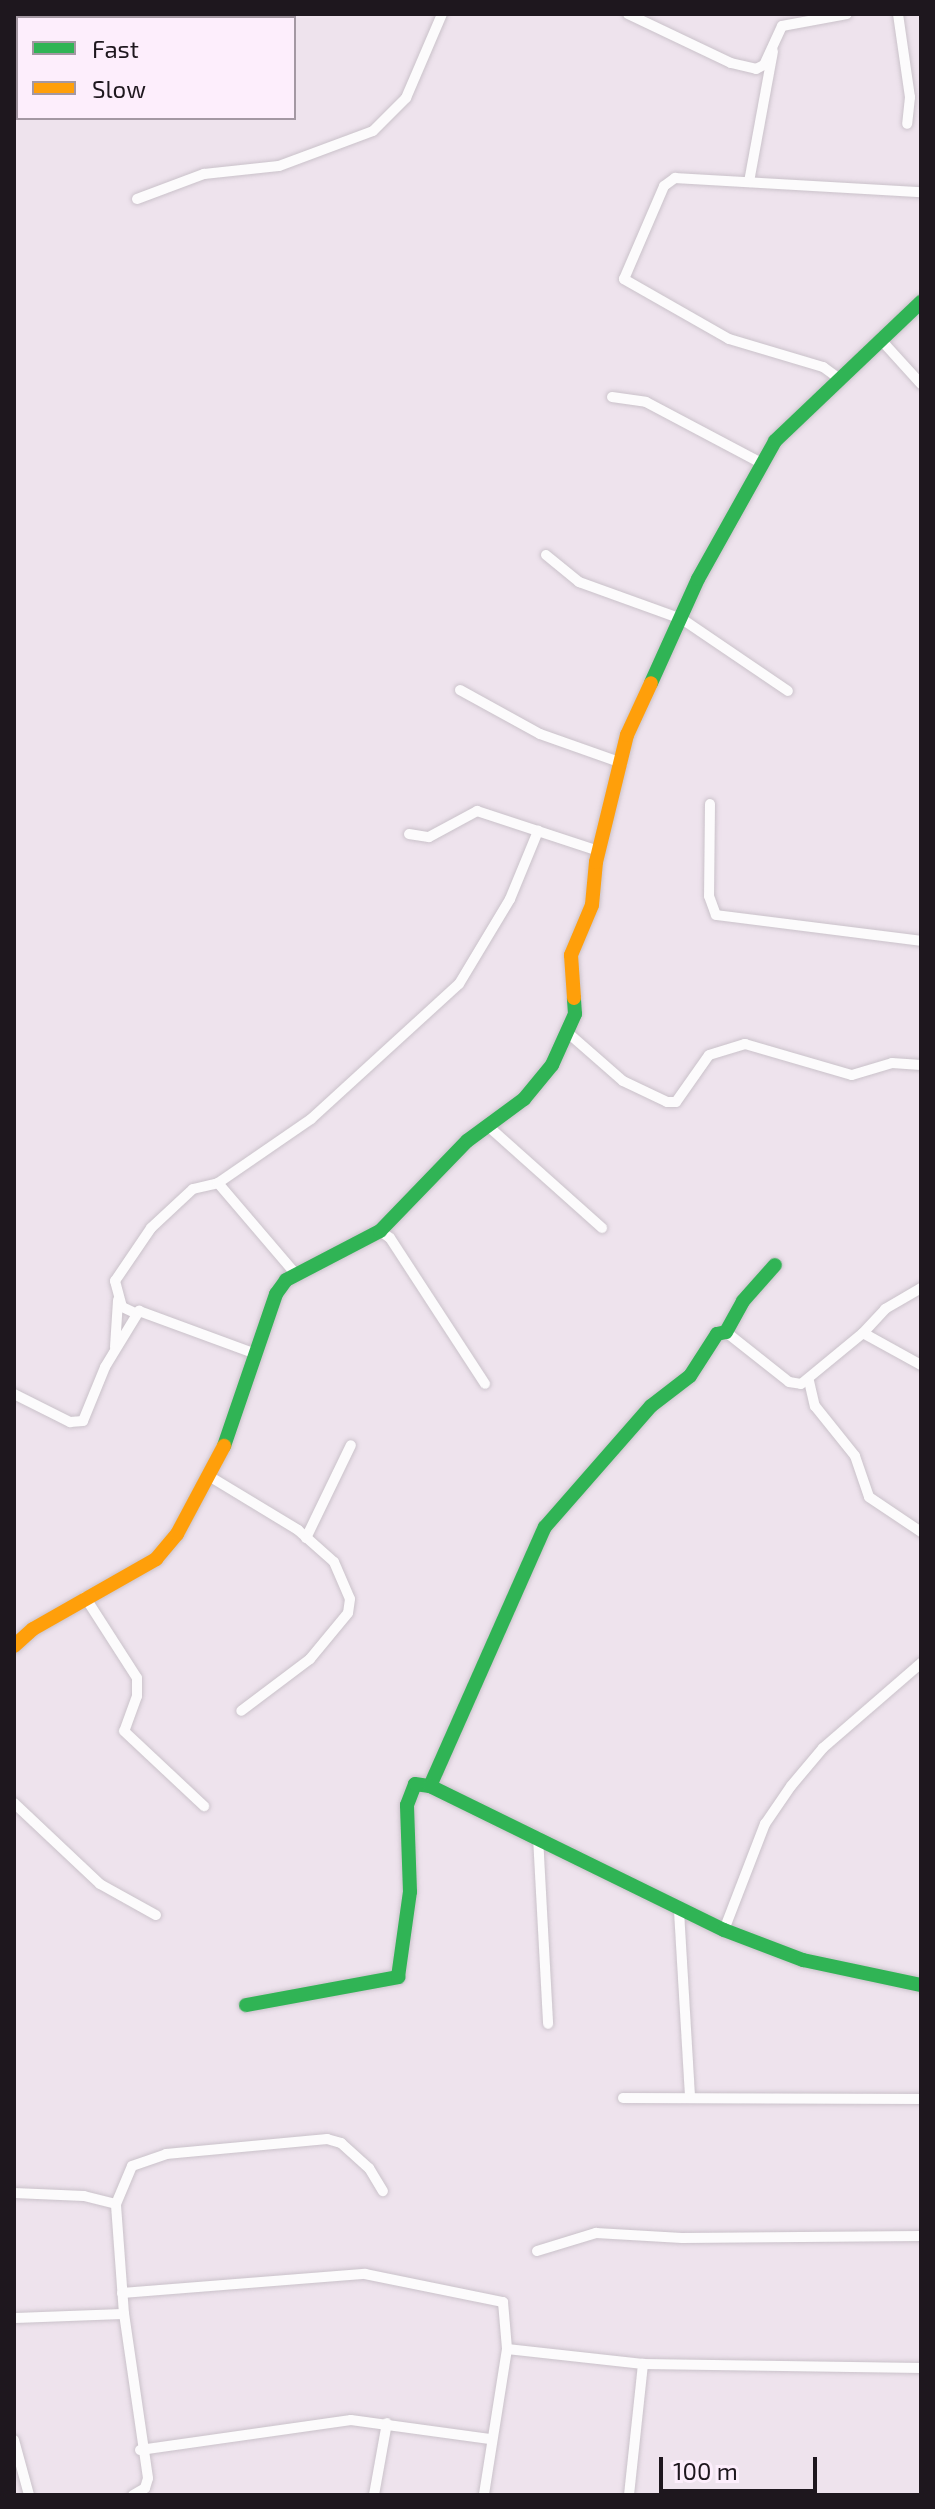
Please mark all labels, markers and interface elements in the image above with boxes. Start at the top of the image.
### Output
legend [16,16,296,120]
text: Fast [92,34,139,63]
text: Slow [92,74,146,103]
scale bar [663,2441,821,2491]
text: 100 m [673,2456,738,2485]

